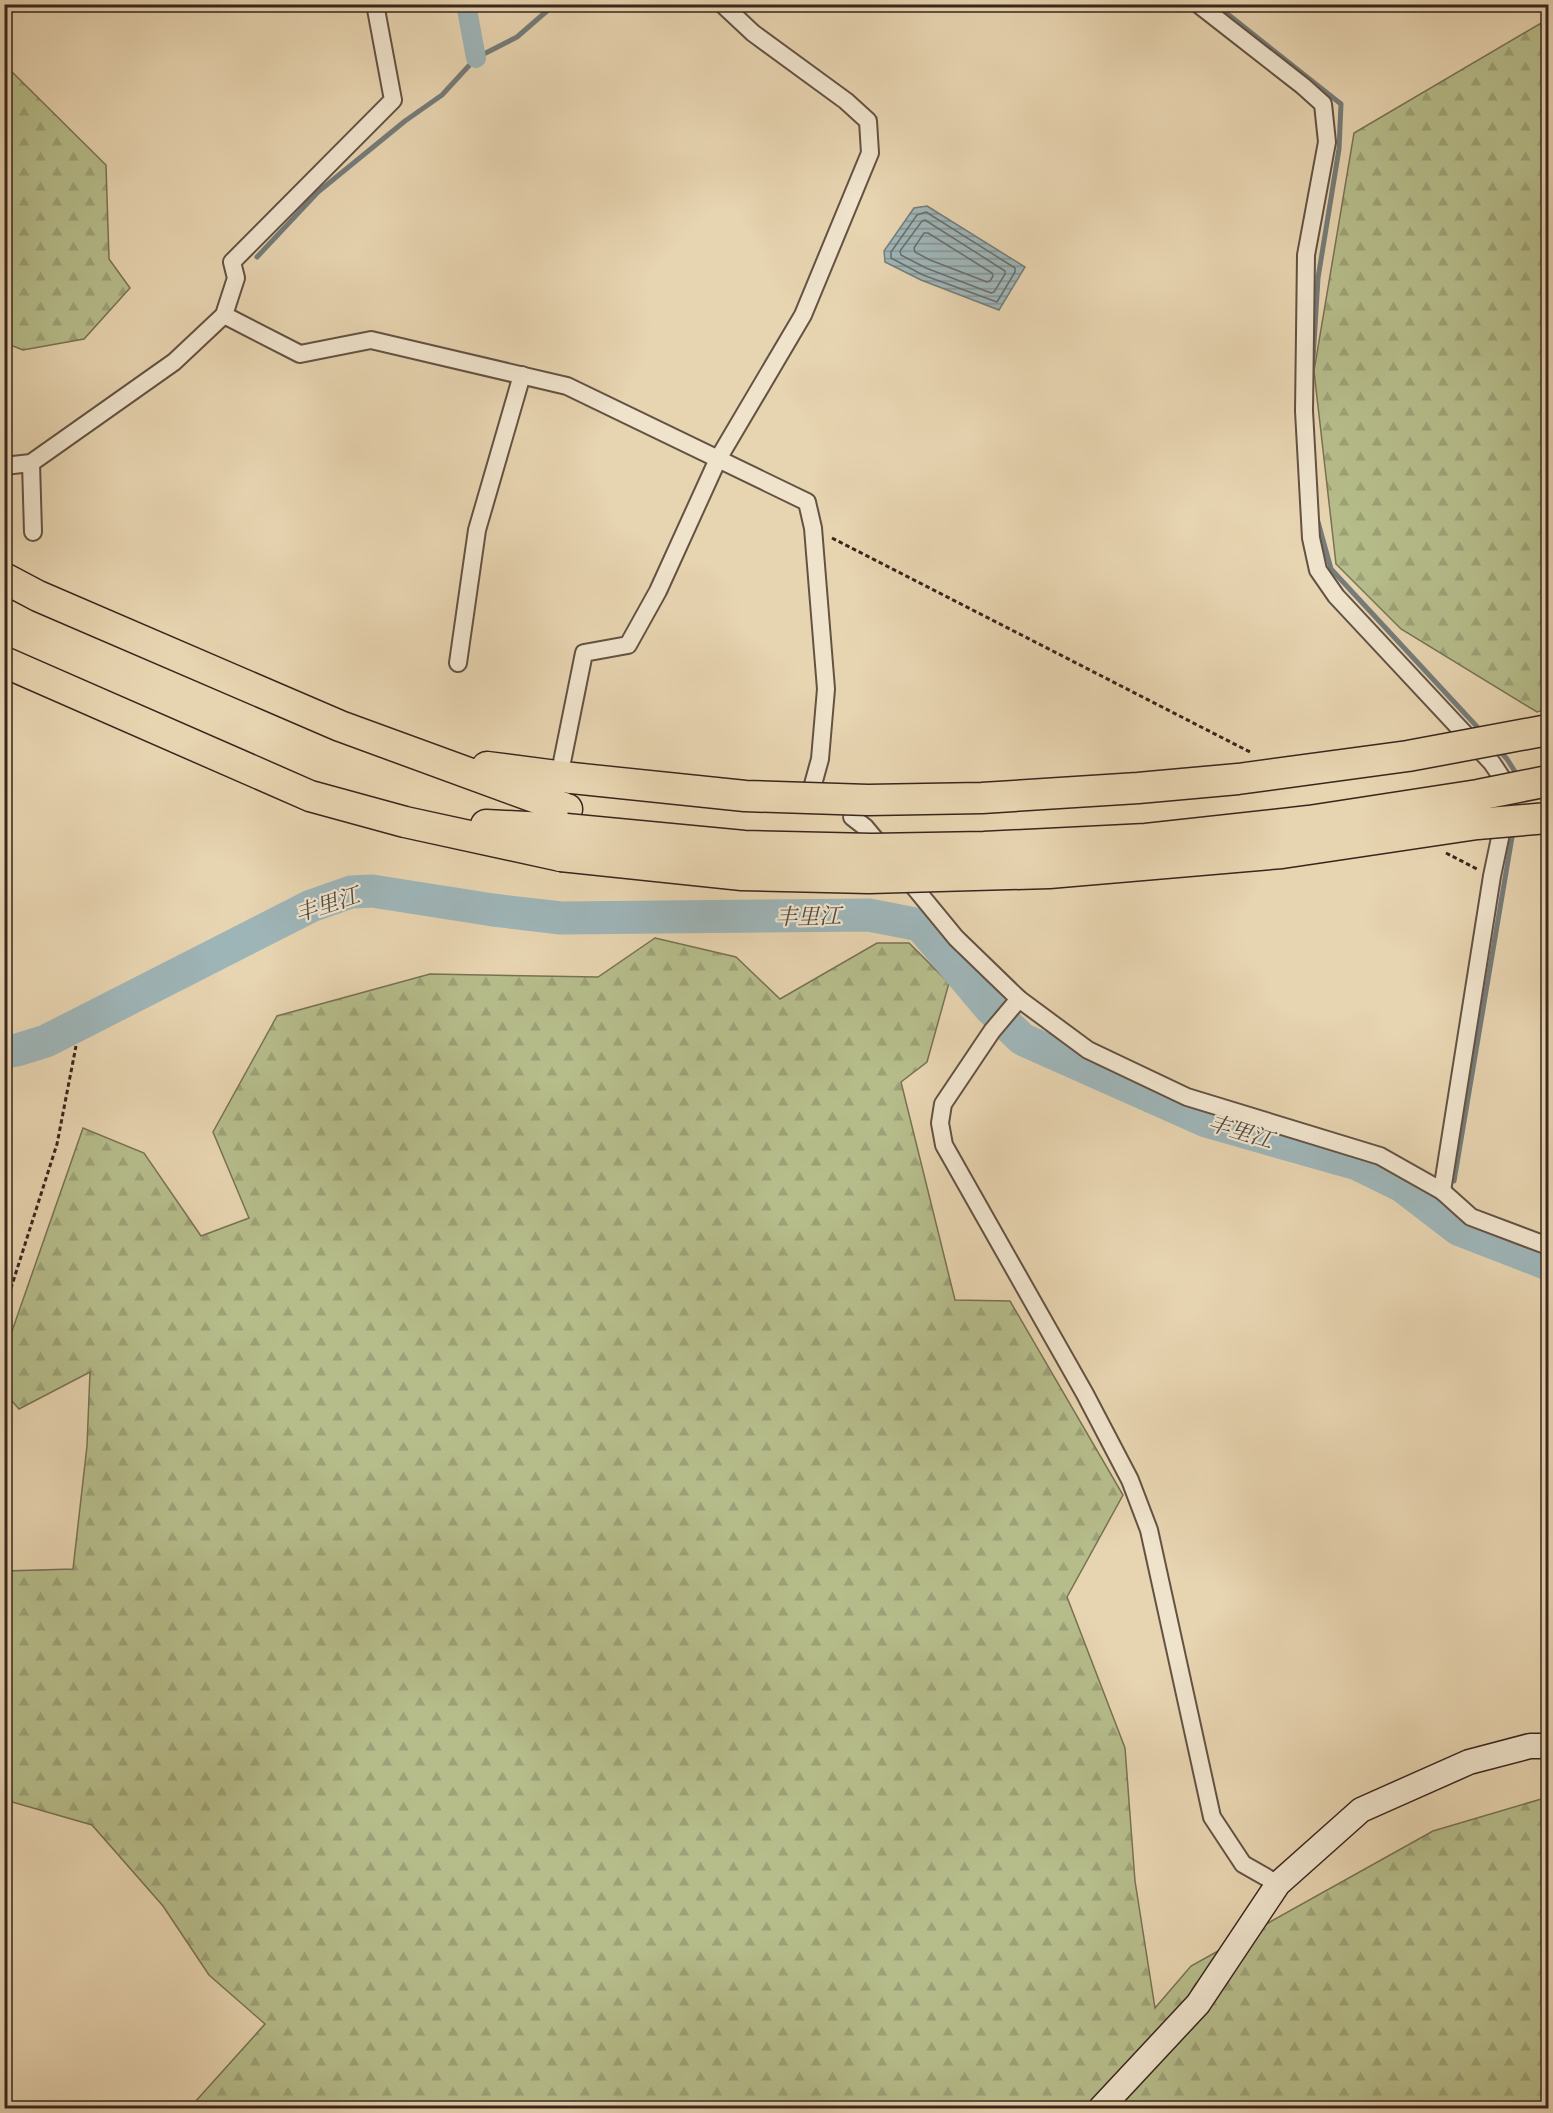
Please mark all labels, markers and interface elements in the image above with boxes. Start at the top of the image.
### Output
water label: 丰里江 [291,878,366,929]
water label: 丰里江 [775,899,844,933]
water label: 丰里江 [1205,1106,1280,1157]

